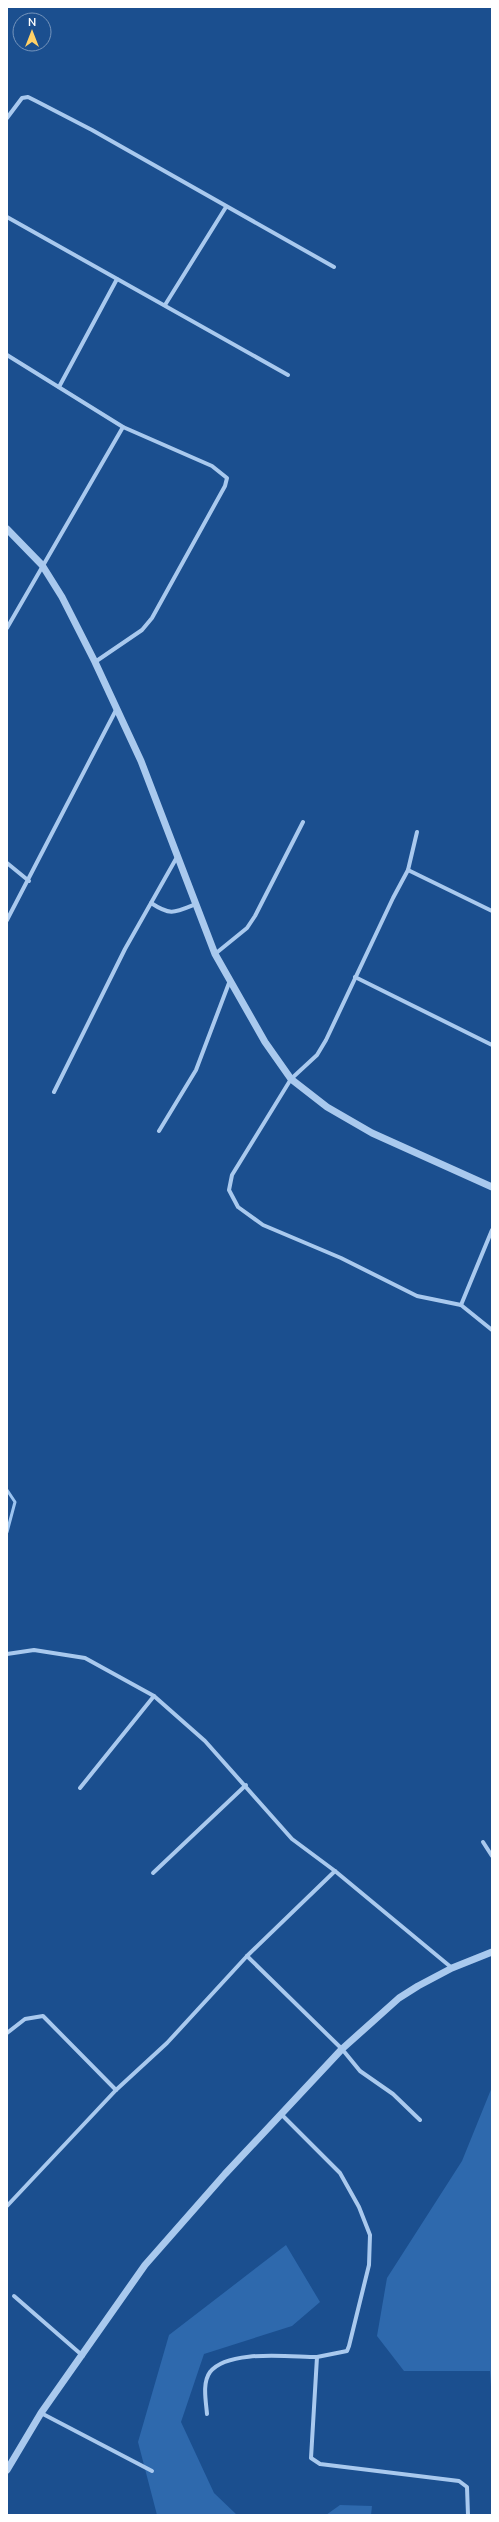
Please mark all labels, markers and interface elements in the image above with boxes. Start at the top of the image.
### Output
north arrow [12,12,52,52]
text: N [28,15,36,30]

